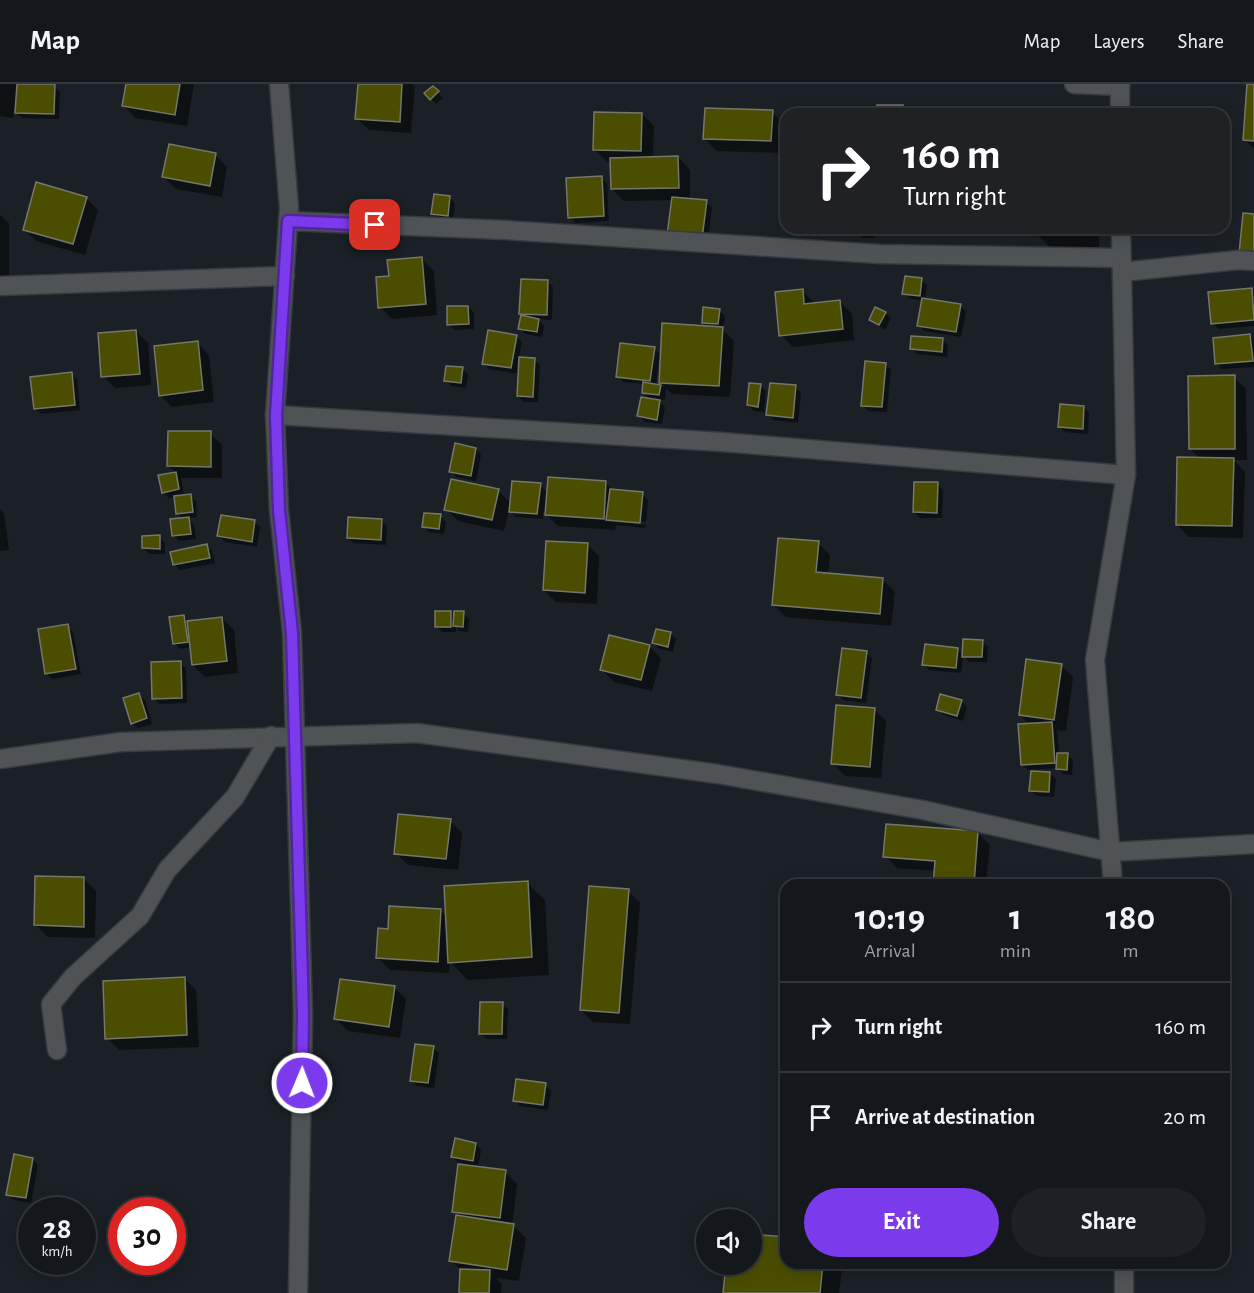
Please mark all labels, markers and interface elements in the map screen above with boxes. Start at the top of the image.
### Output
text: Map [30,27,80,55]
text: Map [1024,31,1060,52]
text: Layers [1093,31,1144,52]
text: Share [1177,31,1224,52]
icon: right [804,132,882,210]
text: 160 m [903,134,1001,176]
text: Turn right [903,183,1006,210]
pin [349,199,400,250]
icon: arrive [358,208,391,241]
text: 10:19 [855,900,925,936]
text: 1 [1009,900,1022,936]
text: 180 [1106,900,1155,936]
text: Arrival [864,941,916,961]
text: min [1000,941,1031,961]
text: m [1122,941,1138,961]
icon: right [804,1011,837,1044]
text: Turn right [855,1016,942,1038]
text: 160 m [1155,1016,1206,1038]
position arrow [270,1051,334,1115]
icon: arrive [804,1101,837,1134]
text: Arrive at destination [855,1106,1035,1128]
text: 20 m [1163,1106,1206,1128]
button: Exit [804,1188,999,1257]
button: Share [1011,1188,1206,1257]
speed limit sign: 30 [108,1197,186,1275]
map controls [696,1209,762,1275]
button: sound [696,1209,762,1275]
text: 28 [43,1214,71,1244]
text: km/h [42,1244,72,1259]

